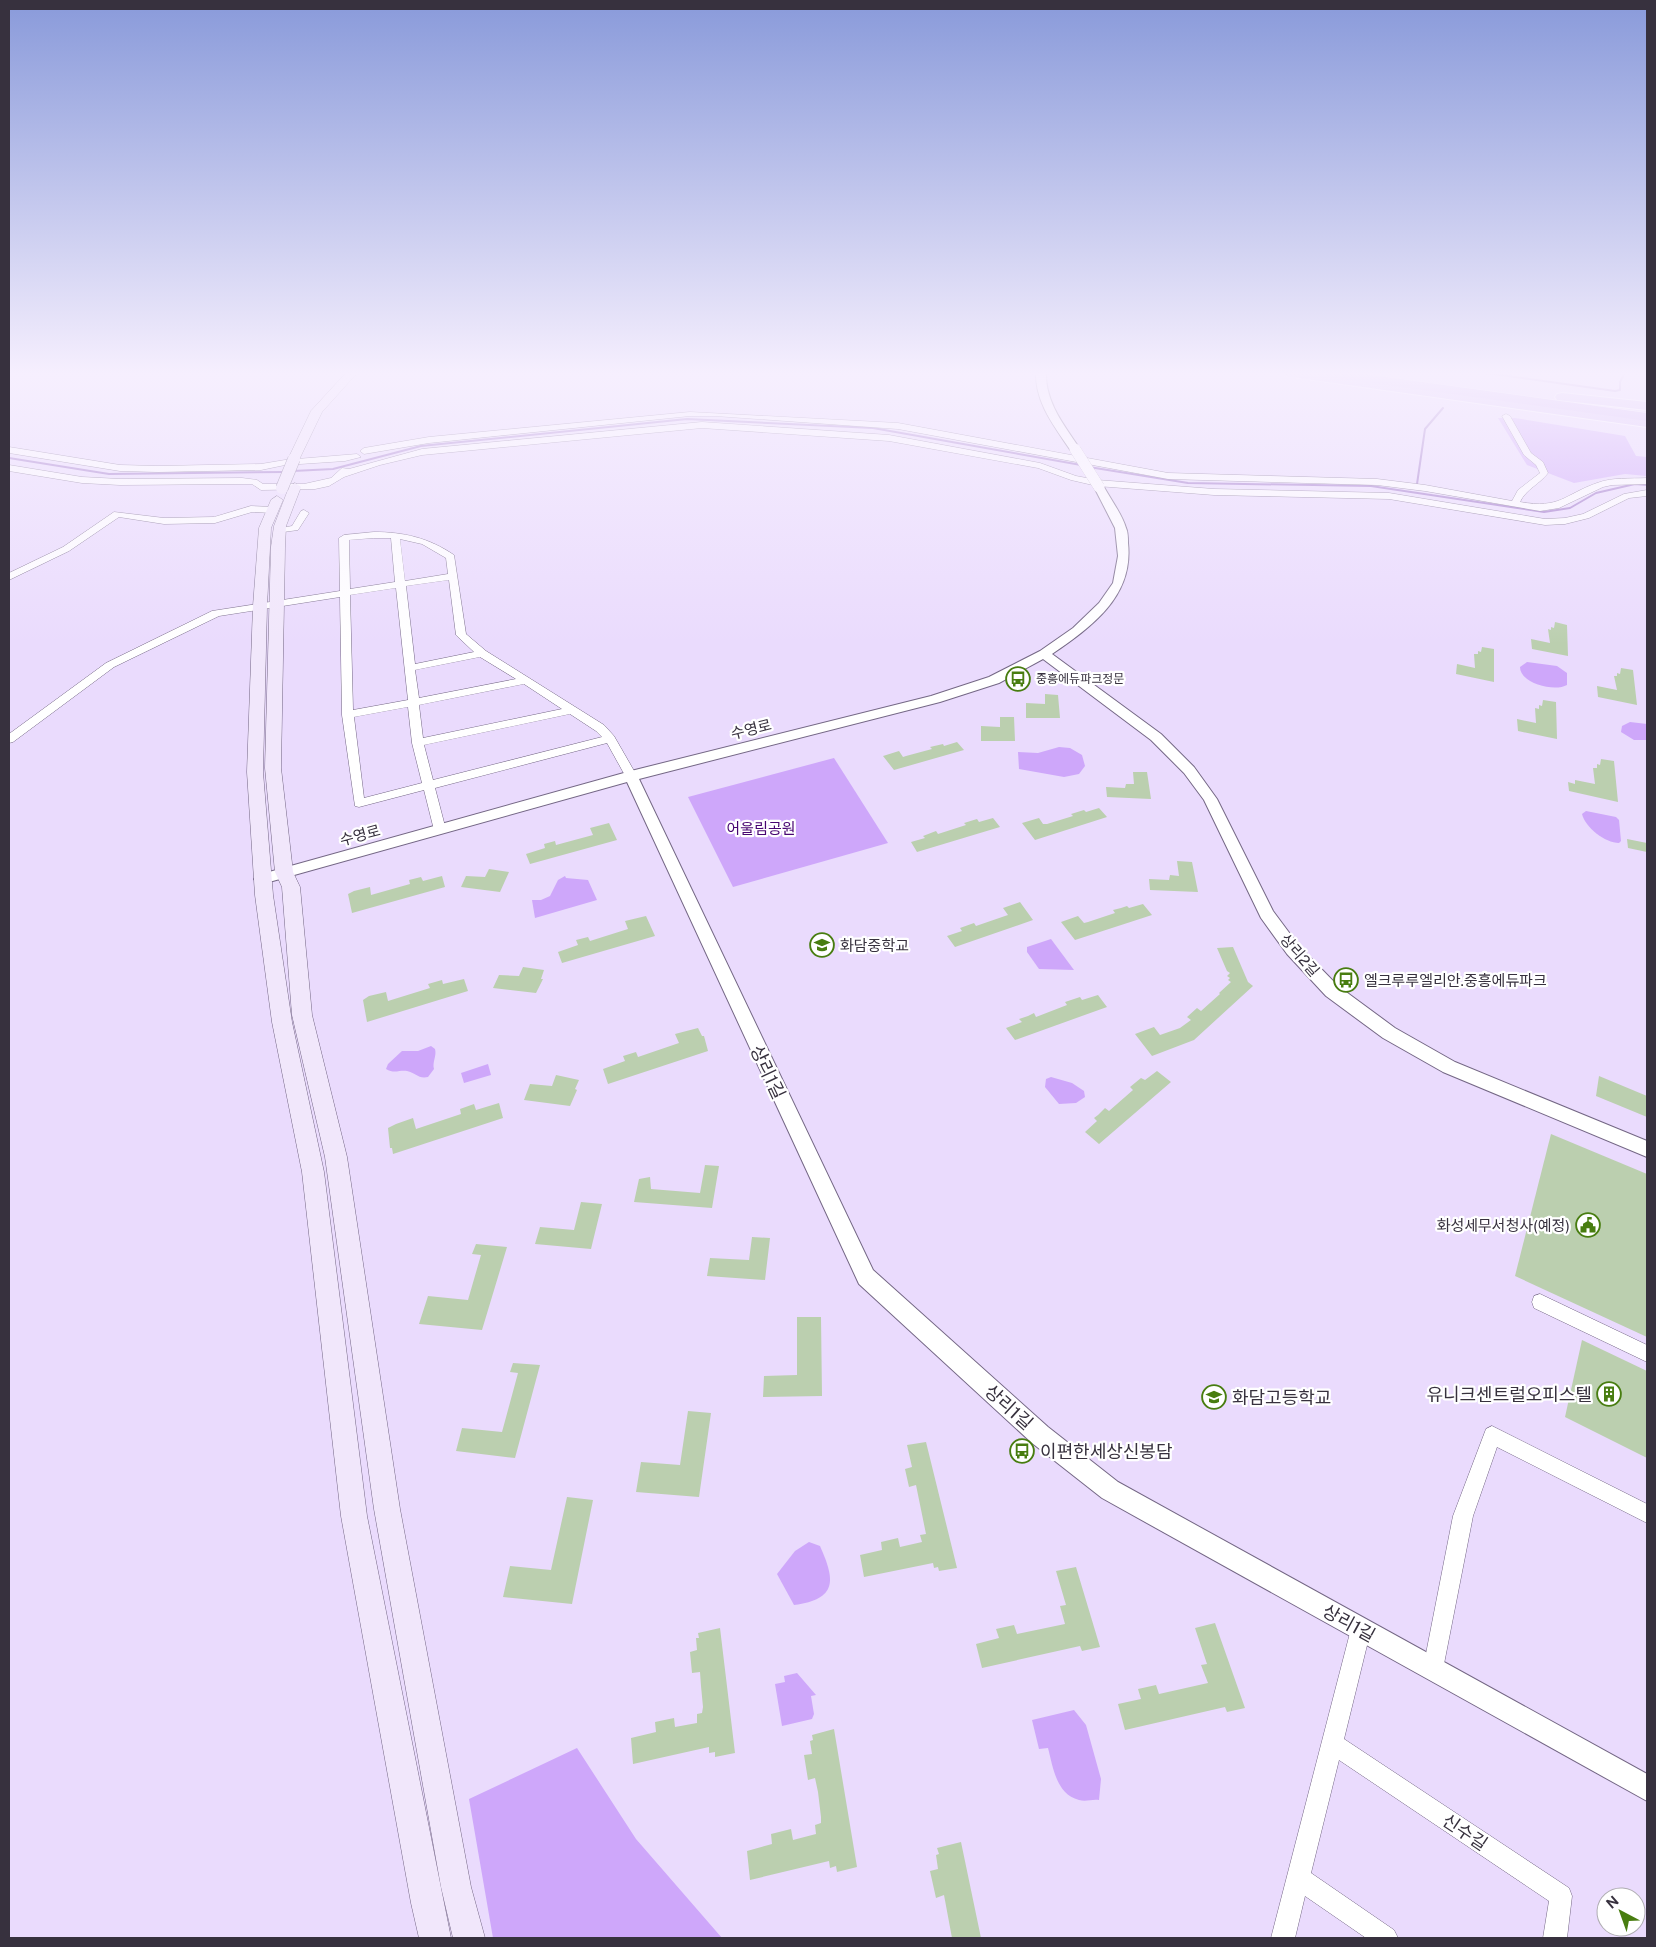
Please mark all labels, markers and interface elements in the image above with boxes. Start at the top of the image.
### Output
bus stop icon: 중흥에듀파크정문 [1005,666,1031,692]
place label: 중흥에듀파크정문 [1036,672,1124,686]
street label: 수영로 [729,716,773,742]
park label: 어울림공원 [726,820,796,837]
street label: 수영로 [338,821,382,849]
street label: 상리2길 [1277,930,1323,980]
school or university icon: 화담중학교 [809,932,835,958]
place label: 화담중학교 [840,937,909,954]
bus stop icon: 엘크루루엘리안.중흥에듀파크 [1333,967,1359,993]
place label: 엘크루루엘리안.중흥에듀파크 [1364,972,1547,989]
street label: 상리1길 [746,1042,790,1102]
public building icon: 화성세무서청사(예정) [1575,1212,1601,1238]
place label: 화성세무서청사(예정) [1437,1217,1570,1234]
street label: 상리1길 [981,1380,1037,1434]
building icon: 유니크센트럴오피스텔 [1596,1381,1622,1407]
school or university icon: 화담고등학교 [1201,1384,1227,1410]
place label: 유니크센트럴오피스텔 [1426,1384,1592,1405]
place label: 화담고등학교 [1232,1387,1331,1408]
bus stop icon: 이편한세상신봉담 [1009,1438,1035,1464]
place label: 이편한세상신봉담 [1040,1441,1172,1462]
street label: 상리1길 [1319,1600,1379,1646]
street label: 신수길 [1439,1809,1491,1855]
north arrow [1596,1887,1646,1937]
text: N [1603,1893,1622,1912]

